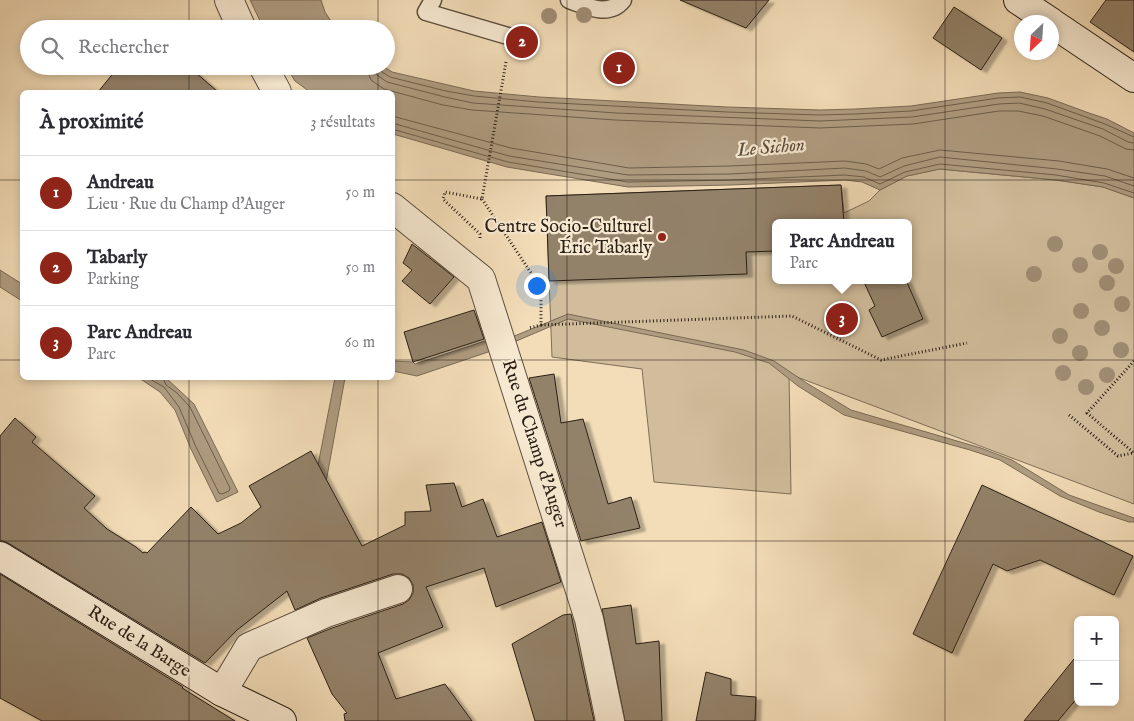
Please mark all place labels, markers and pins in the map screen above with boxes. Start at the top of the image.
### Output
pin: 2 [506,23,538,61]
pin: 1 [603,49,635,87]
place label: Centre Socio-Culturel Éric Tabarly [484,216,652,260]
marker: Centre Socio-Culturel Éric Tabarly [656,231,668,243]
pin: 3 [826,300,858,338]

